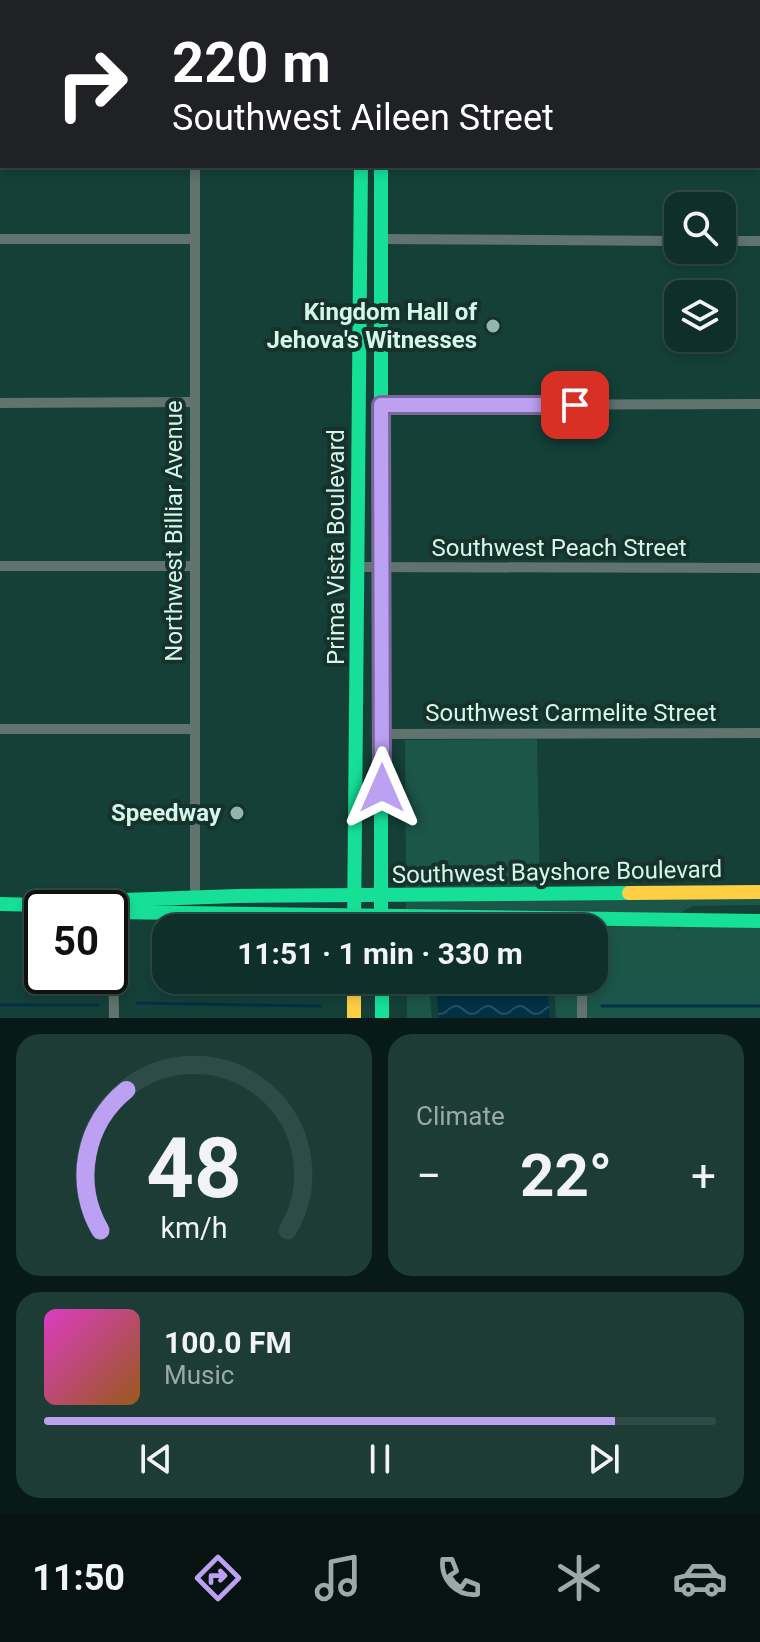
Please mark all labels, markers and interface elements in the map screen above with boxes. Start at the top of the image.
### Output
text: 220 m [172,30,331,96]
icon: right [40,32,144,136]
text: Southwest Aileen Street [172,97,554,139]
map controls [664,192,736,352]
button: search [664,192,736,264]
button: layers [664,280,736,352]
place label: Kingdom Hall of Jehova's Witnesses [266,298,477,354]
marker: Kingdom Hall of Jehova's Witnesses [484,317,502,335]
pin [541,371,609,439]
icon: arrive [553,383,597,427]
street label: Northwest Billiar Avenue [160,400,188,662]
street label: Prima Vista Boulevard [322,429,350,665]
street label: Southwest Peach Street [431,534,687,562]
street label: Southwest Carmelite Street [425,699,717,727]
position arrow [340,746,424,830]
place label: Speedway [111,799,222,827]
marker: Speedway [228,804,246,822]
street label: Southwest Bayshore Boulevard [392,855,722,889]
speed limit sign: 50 [24,890,128,994]
text: 11:51 · 1 min · 330 m [237,936,523,971]
text: Climate [416,1101,505,1131]
text: 48 [146,1120,242,1217]
text: 22° [520,1140,612,1211]
text: − [416,1150,441,1202]
text: + [691,1150,716,1202]
text: km/h [160,1211,228,1245]
text: 100.0 FM [164,1325,292,1360]
text: Music [164,1360,234,1390]
icon: previous [134,1437,178,1481]
icon: pause [358,1437,402,1481]
icon: next [582,1437,626,1481]
icon: directions [190,1550,246,1606]
icon: music [310,1550,366,1606]
icon: phone [431,1550,487,1606]
icon: climate [551,1550,607,1606]
icon: car [672,1550,728,1606]
text: 11:50 [32,1557,125,1599]

